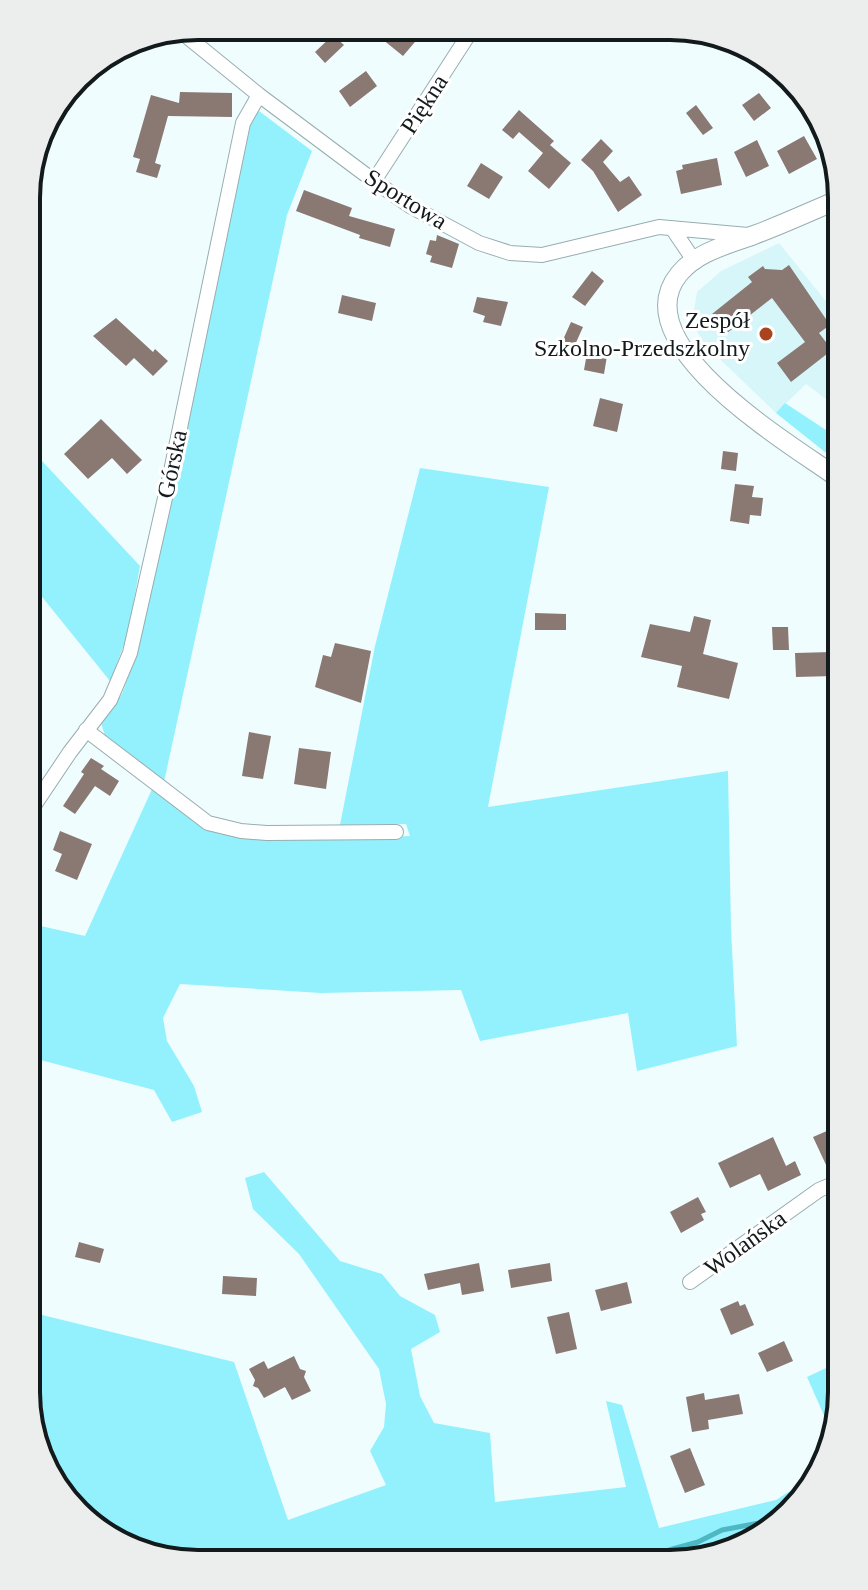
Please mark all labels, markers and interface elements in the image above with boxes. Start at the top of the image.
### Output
street label: Piękna [395,69,453,138]
street label: Sportowa [360,164,452,235]
place label: Zespół Szkolno-Przedszkolny [534,307,750,361]
marker: Zespół Szkolno-Przedszkolny [757,325,775,343]
street label: Górska [152,427,192,501]
street label: Wolańska [699,1205,791,1281]

